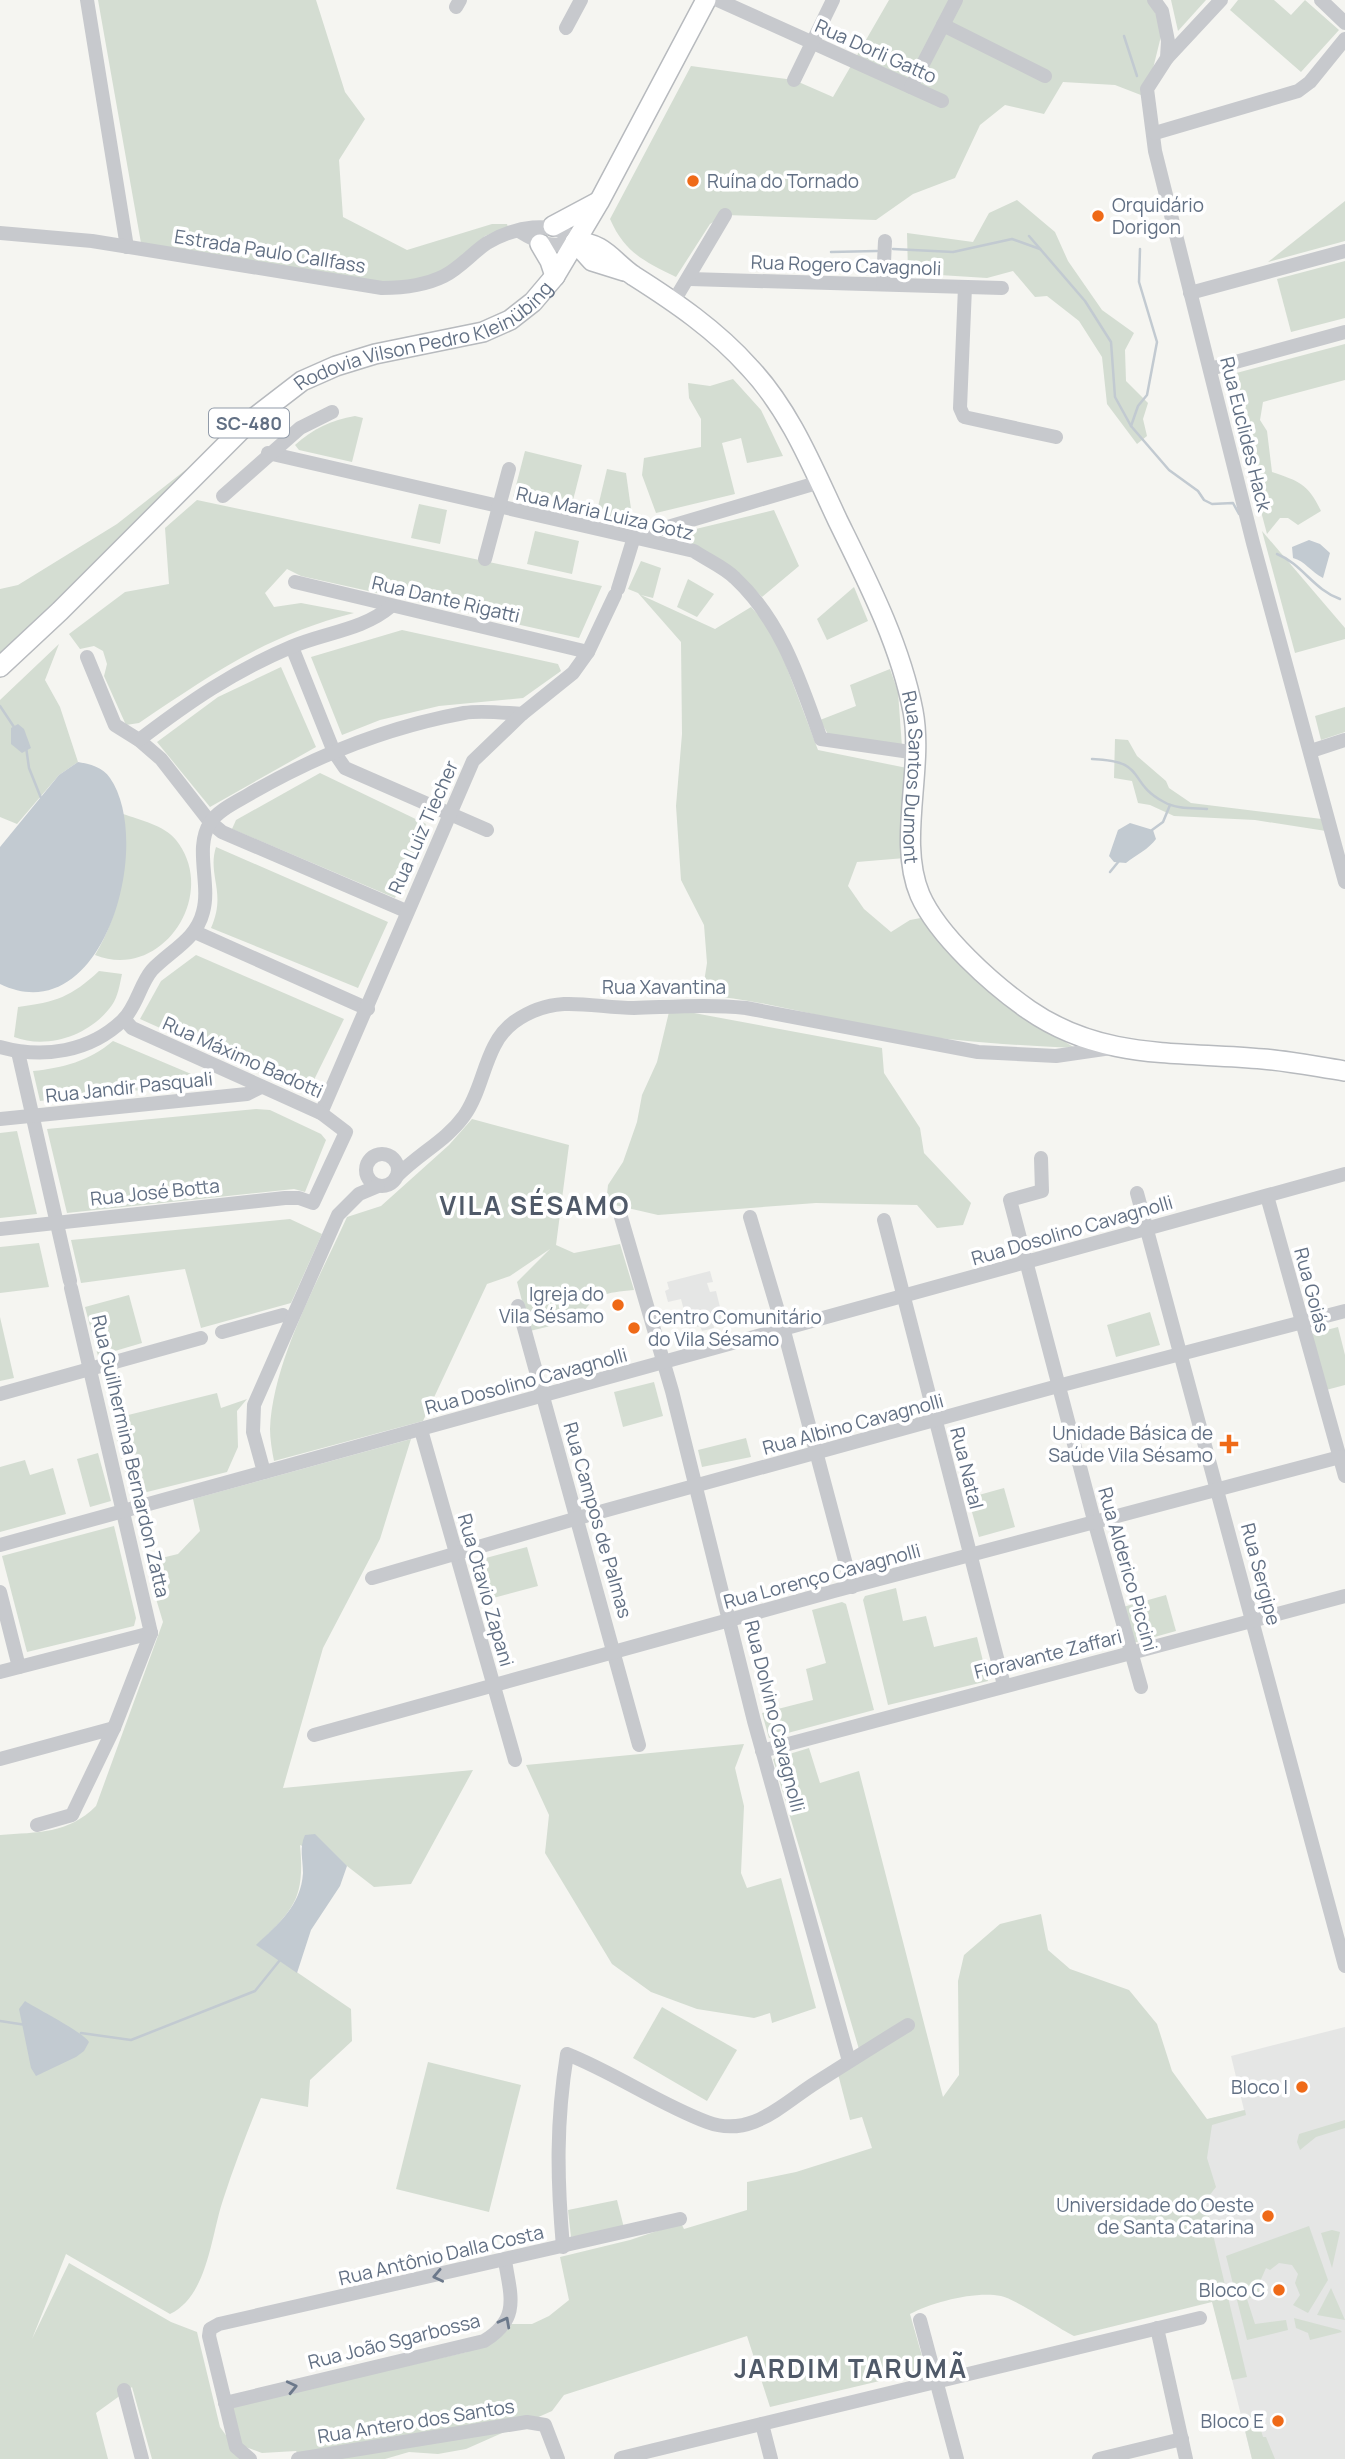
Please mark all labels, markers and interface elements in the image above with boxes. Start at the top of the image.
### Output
street label: Rua Dorli Gatto [811,13,941,89]
place label: Ruína do Tornado [707,168,859,194]
marker: Ruína do Tornado [685,173,701,189]
place label: Orquidário Dorigon [1112,192,1204,240]
marker: Orquidário Dorigon [1090,208,1106,224]
street label: Estrada Paulo Callfass [172,223,368,279]
street label: Rua Rogero Cavagnoli [750,249,942,281]
street label: Rodovia Vilson Pedro Kleinübing [288,276,558,396]
street label: Rua Euclides Hack [1214,354,1278,515]
road number: SC-480 [209,408,289,438]
street label: Rua Maria Luiza Gotz [514,480,696,546]
street label: Rua Dante Rigatti [369,569,523,629]
street label: Rua Santos Dumont [896,688,929,865]
street label: Rua Luiz Tiecher [382,756,464,898]
street label: Rua Xavantina [602,974,726,1000]
street label: Rua Máximo Badotti [159,1010,327,1104]
street label: Rua Jandir Pasquali [44,1065,214,1109]
street label: Rua José Botta [89,1172,221,1212]
district label: VILA SÉSAMO [440,1187,630,1223]
street label: Rua Dosolino Cavagnolli [968,1189,1176,1271]
street label: Rua Goiás [1288,1245,1336,1336]
place label: Igreja do Vila Sésamo [499,1281,604,1329]
marker: Igreja do Vila Sésamo [610,1297,626,1313]
place label: Centro Comunitário do Vila Sésamo [648,1304,822,1352]
street label: Rua Guilhermina Bernardon Zatta [86,1312,176,1600]
marker: Centro Comunitário do Vila Sésamo [626,1320,642,1336]
street label: Rua Dosolino Cavagnolli [422,1341,630,1421]
street label: Rua Albino Cavagnolli [760,1387,946,1461]
street label: Rua Campos de Palmas [558,1419,638,1621]
place label: Unidade Básica de Saúde Vila Sésamo [1048,1420,1213,1468]
street label: Rua Natal [944,1424,990,1512]
marker: Unidade Básica de Saúde Vila Sésamo [1219,1434,1239,1454]
street label: Rua Alderico Piccini [1092,1484,1164,1654]
street label: Rua Otavio Zapani [452,1510,520,1670]
street label: Rua Sergipe [1235,1520,1287,1628]
street label: Rua Lorenço Cavagnolli [721,1537,923,1615]
street label: Rua Dolvino Cavagnolli [739,1617,811,1815]
street label: Fioravante Zaffari [971,1623,1125,1685]
place label: Bloco I [1231,2074,1288,2100]
marker: Bloco I [1294,2079,1310,2095]
place label: Universidade do Oeste de Santa Catarina [1056,2192,1254,2240]
marker: Universidade do Oeste de Santa Catarina [1260,2208,1276,2224]
street label: Rua Antônio Dalla Costa [336,2219,546,2291]
one-way arrow [432,2267,444,2282]
place label: Bloco C [1199,2277,1265,2303]
marker: Bloco C [1271,2282,1287,2298]
street label: Rua João Sgarbossa [305,2307,483,2375]
one-way arrow [496,2316,510,2329]
district label: JARDIM TARUMÃ [734,2350,968,2386]
one-way arrow [286,2381,298,2395]
street label: Rua Antero dos Santos [316,2393,516,2449]
place label: Bloco E [1201,2408,1264,2434]
marker: Bloco E [1270,2413,1286,2429]

